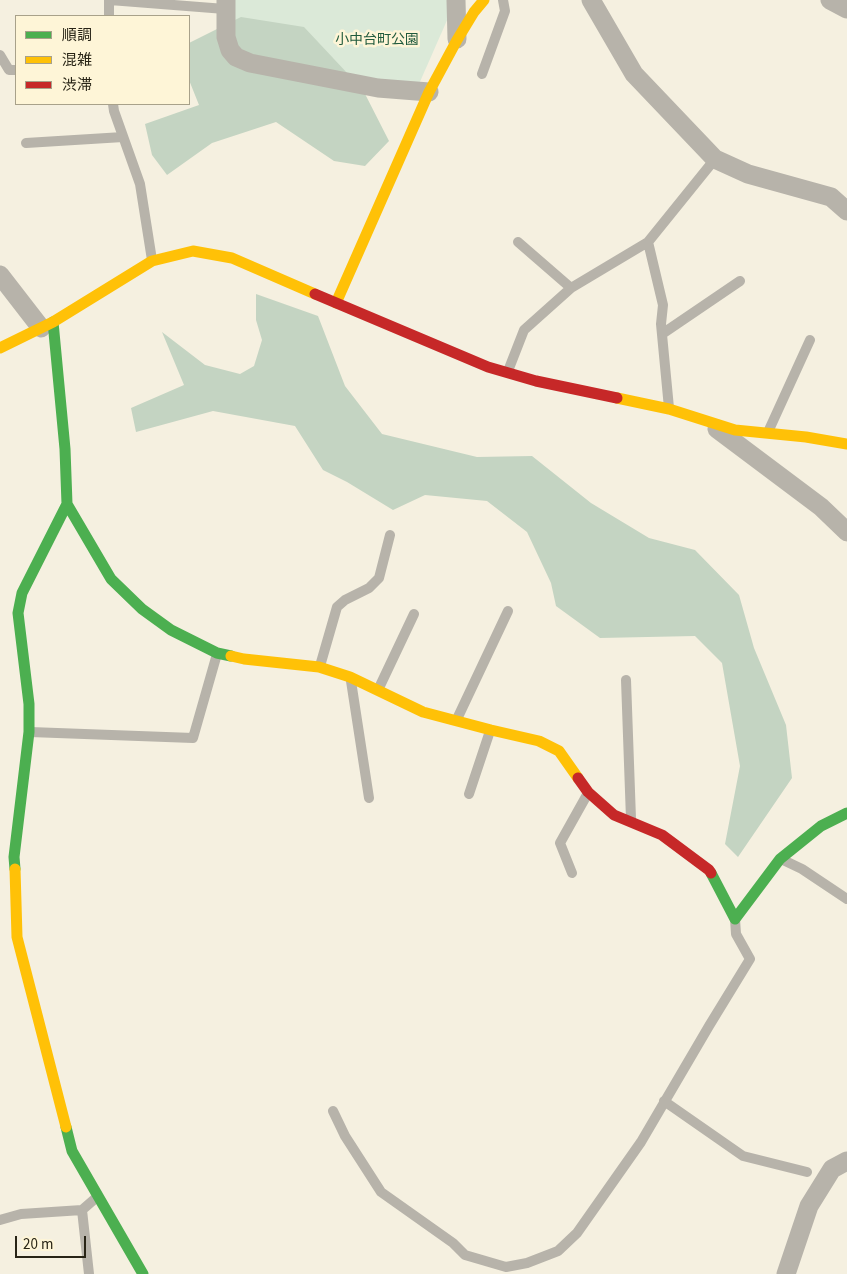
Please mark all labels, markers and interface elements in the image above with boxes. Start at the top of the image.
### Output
legend [15,15,190,105]
text: 順調 [62,25,92,46]
park label: 小中台町公園 [335,33,419,49]
text: 混雑 [62,50,92,71]
text: 渋滞 [62,75,92,96]
scale bar [18,1226,89,1258]
text: 20 m [23,1234,53,1255]

